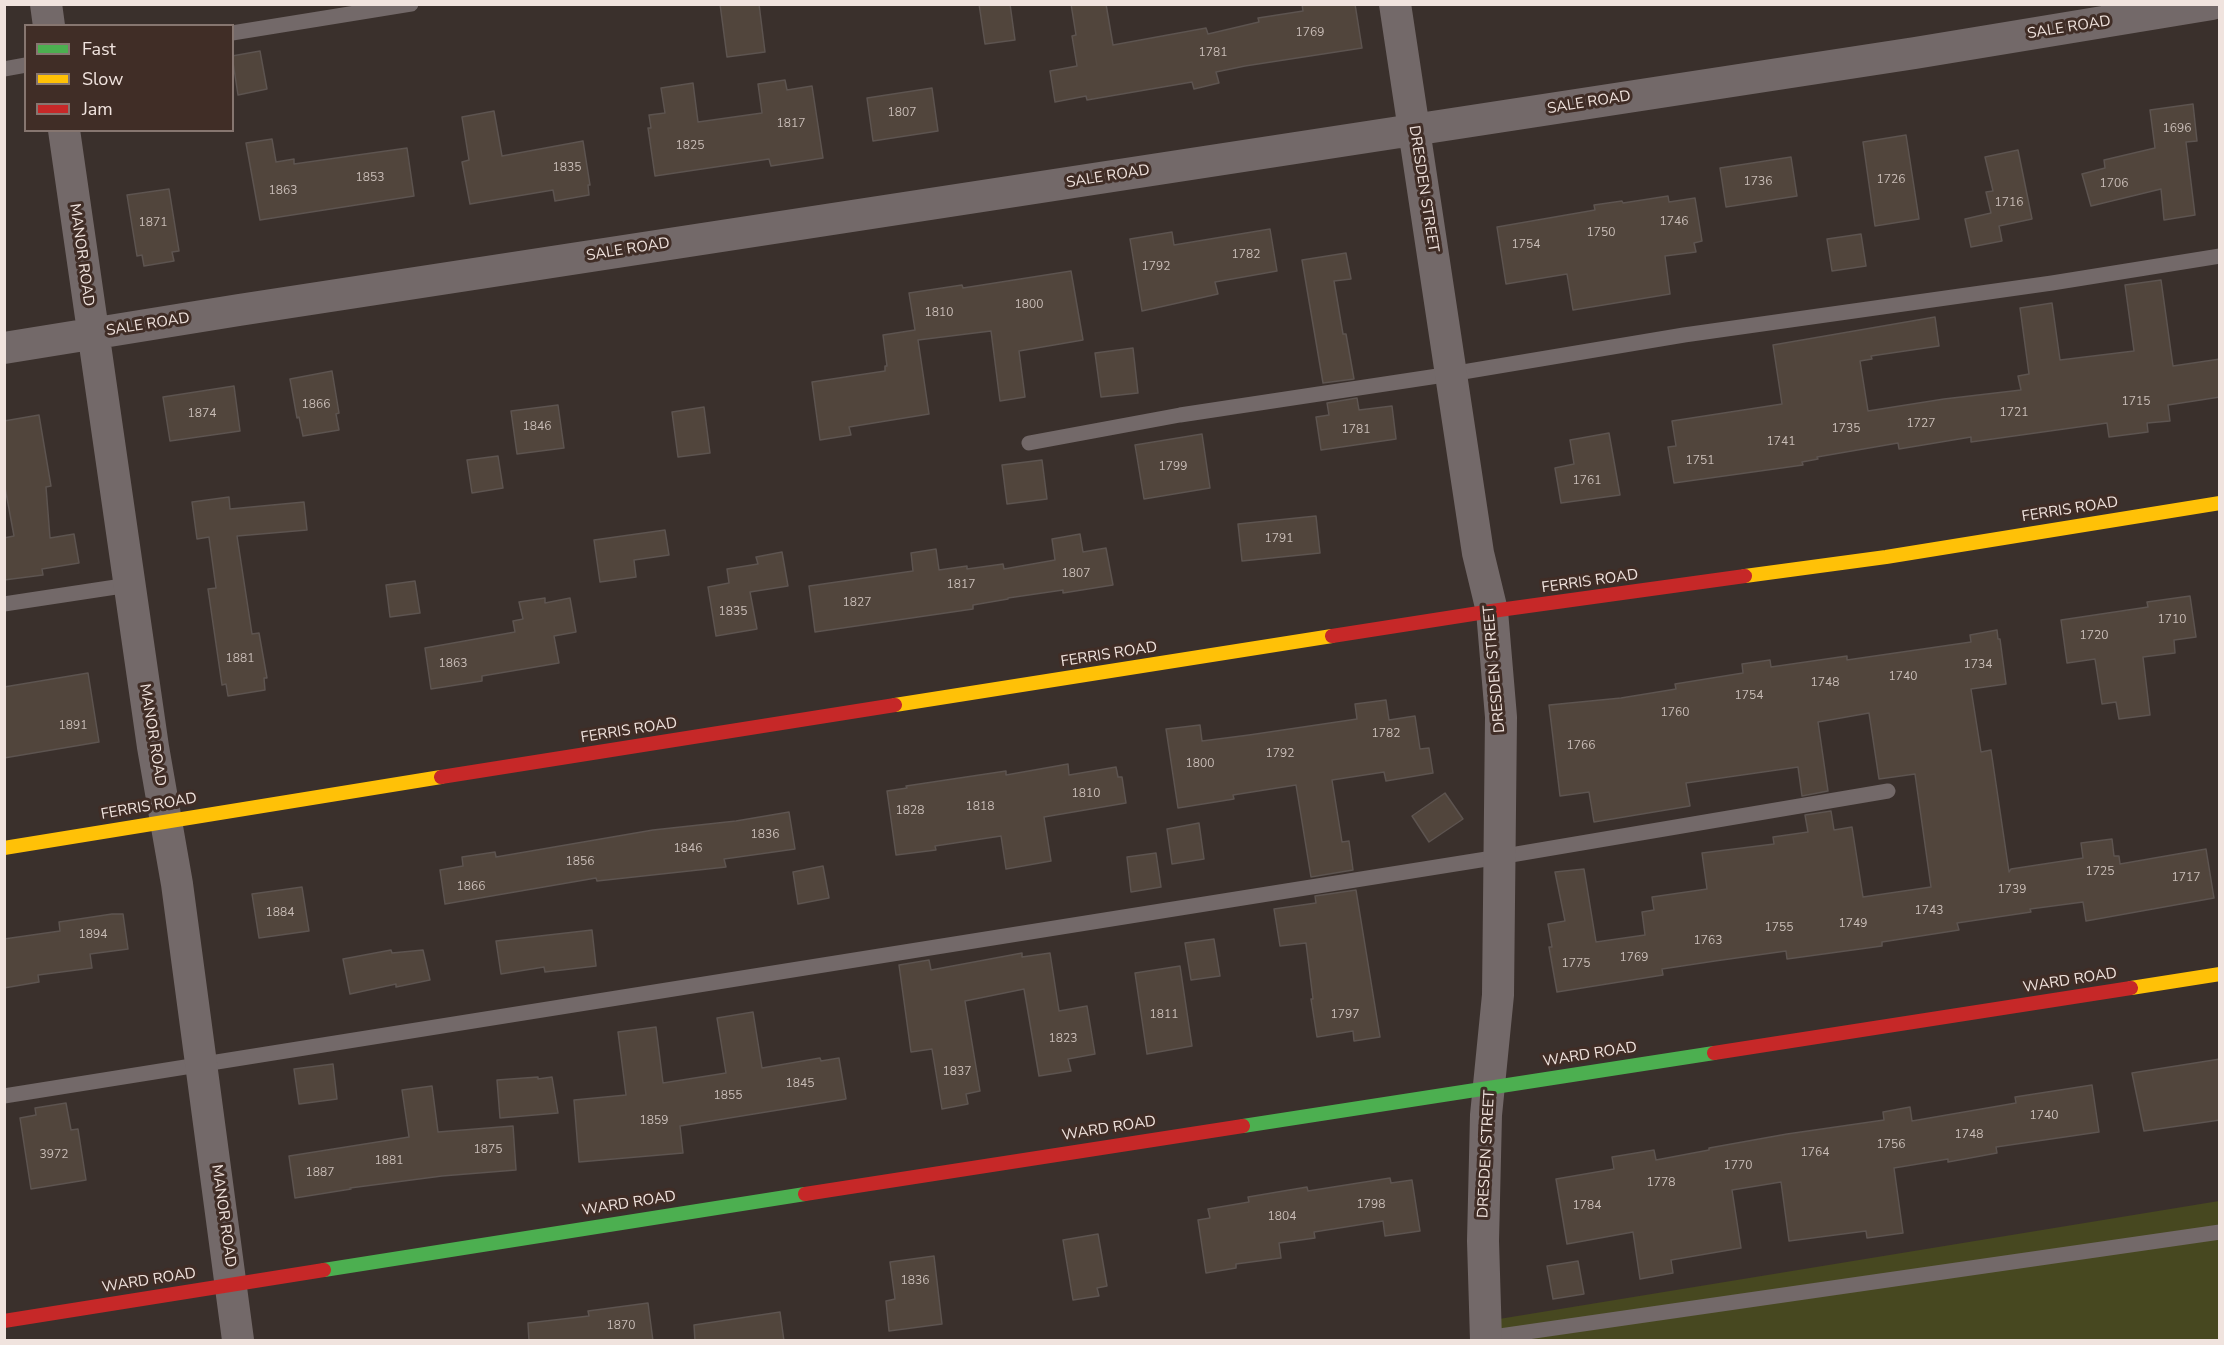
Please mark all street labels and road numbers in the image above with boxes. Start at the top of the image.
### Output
street label: SALE ROAD [2026,13,2112,43]
street label: SALE ROAD [1546,88,1632,118]
street label: DRESDEN STREET [1404,124,1442,254]
street label: SALE ROAD [1065,162,1151,192]
street label: MANOR ROAD [65,202,97,308]
street label: SALE ROAD [585,235,671,265]
street label: SALE ROAD [105,310,191,340]
street label: FERRIS ROAD [2021,494,2119,526]
street label: FERRIS ROAD [1541,566,1639,598]
street label: DRESDEN STREET [1480,604,1510,734]
street label: FERRIS ROAD [1060,639,1158,671]
street label: MANOR ROAD [135,682,169,788]
street label: FERRIS ROAD [580,715,678,747]
street label: FERRIS ROAD [100,790,198,824]
street label: WARD ROAD [2022,965,2118,997]
street label: WARD ROAD [1542,1039,1638,1071]
street label: DRESDEN STREET [1475,1090,1499,1218]
street label: WARD ROAD [1061,1113,1157,1145]
street label: MANOR ROAD [207,1163,239,1269]
street label: WARD ROAD [581,1188,677,1220]
street label: WARD ROAD [101,1265,197,1297]

